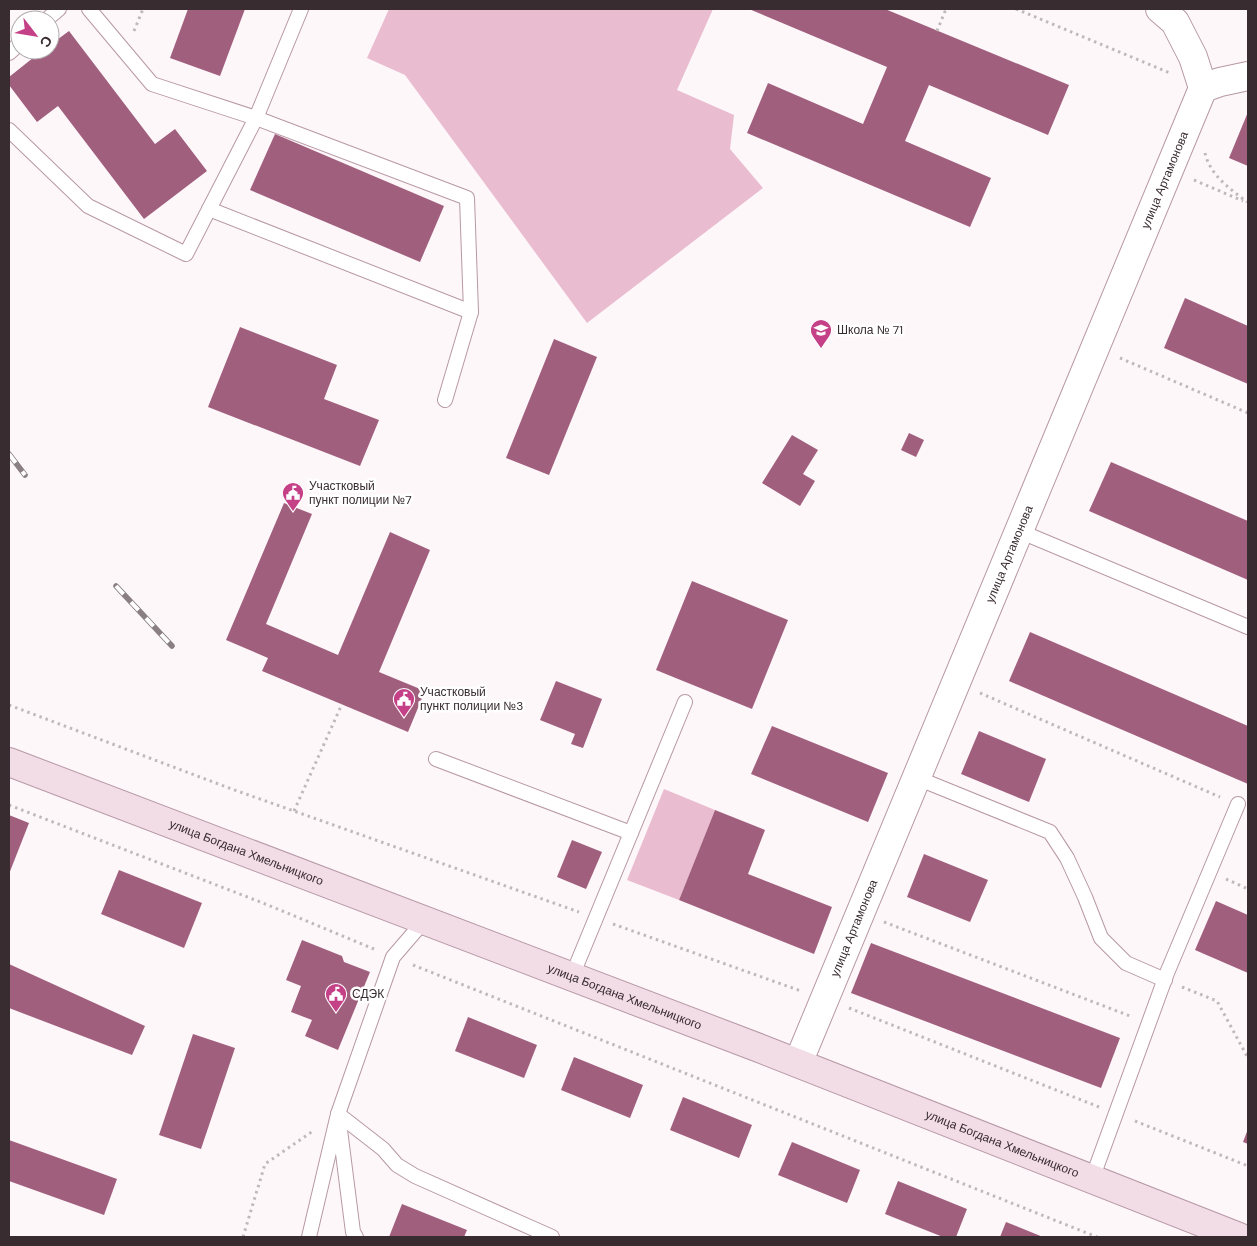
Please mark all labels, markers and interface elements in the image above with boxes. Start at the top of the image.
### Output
north arrow [10,10,60,60]
text: С [36,33,56,51]
street label: улица Артамонова [1137,129,1192,231]
school or university icon: Школа № 71 [809,318,833,349]
place label: Школа № 71 [837,322,903,338]
place label: Участковый пункт полиции №7 [309,478,412,508]
public building icon: Участковый пункт полиции №7 [281,481,305,512]
street label: улица Артамонова [982,503,1037,605]
place label: Участковый пункт полиции №3 [420,684,523,714]
public building icon: Участковый пункт полиции №3 [392,687,416,718]
street label: улица Богдана Хмельницкого [167,816,326,889]
street label: улица Артамонова [827,877,881,979]
street label: улица Богдана Хмельницкого [545,960,704,1034]
public building icon: СДЭК [324,982,348,1013]
place label: СДЭК [352,986,384,1002]
street label: улица Богдана Хмельницкого [923,1106,1082,1181]

